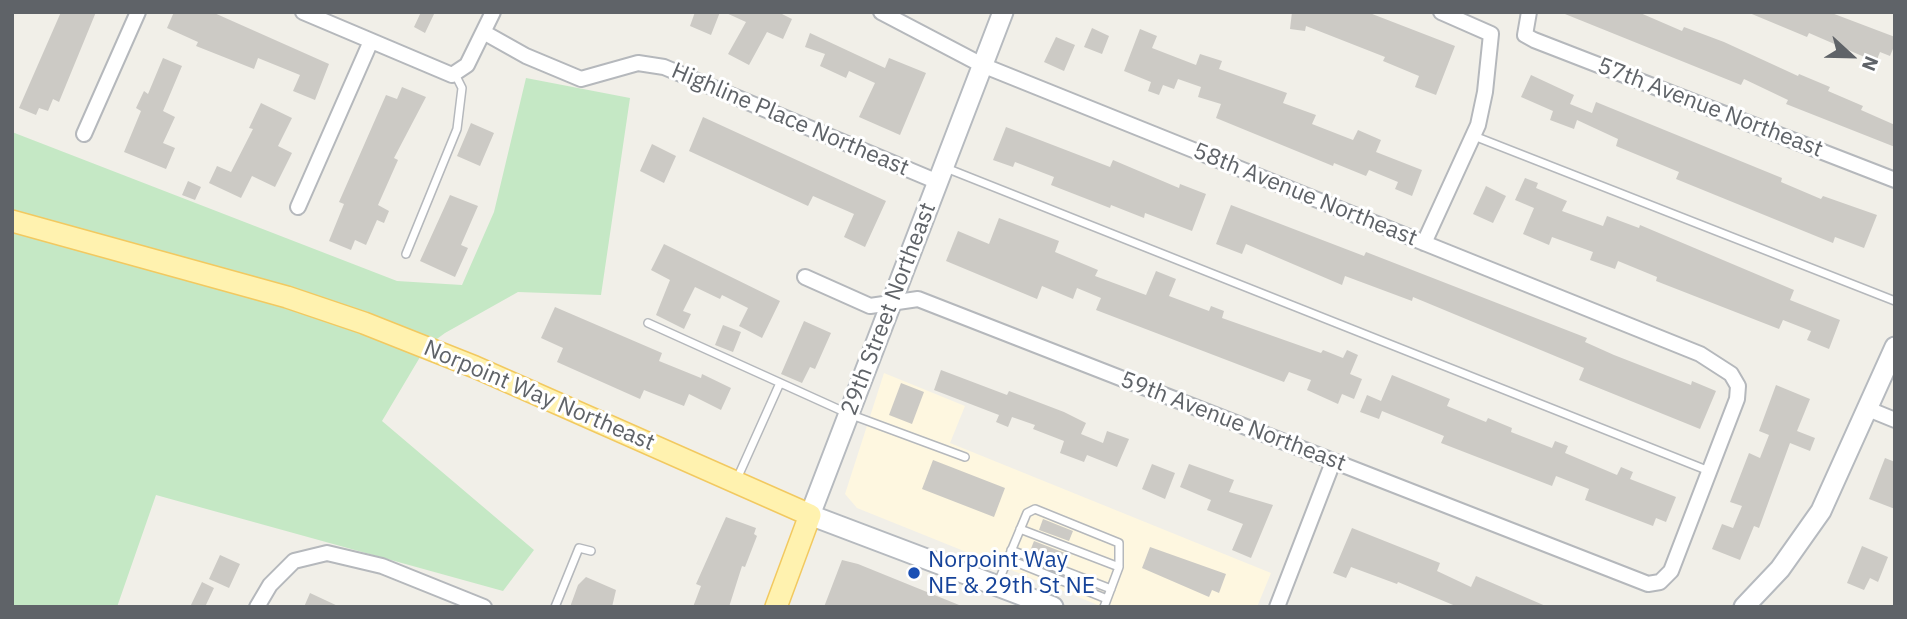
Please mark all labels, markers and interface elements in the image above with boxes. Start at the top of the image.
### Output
north arrow [1816,21,1886,91]
street label: 57th Avenue Northeast [1593,52,1827,164]
text: N [1857,53,1884,75]
street label: Highline Place Northeast [667,57,913,183]
street label: 58th Avenue Northeast [1189,137,1421,253]
street label: 29th Street Northeast [836,199,942,419]
street label: Norpoint Way Northeast [419,335,659,457]
street label: 59th Avenue Northeast [1116,366,1350,478]
place label: Norpoint Way NE & 29th St NE [928,546,1095,600]
marker: Norpoint Way NE & 29th St NE [906,565,922,581]

